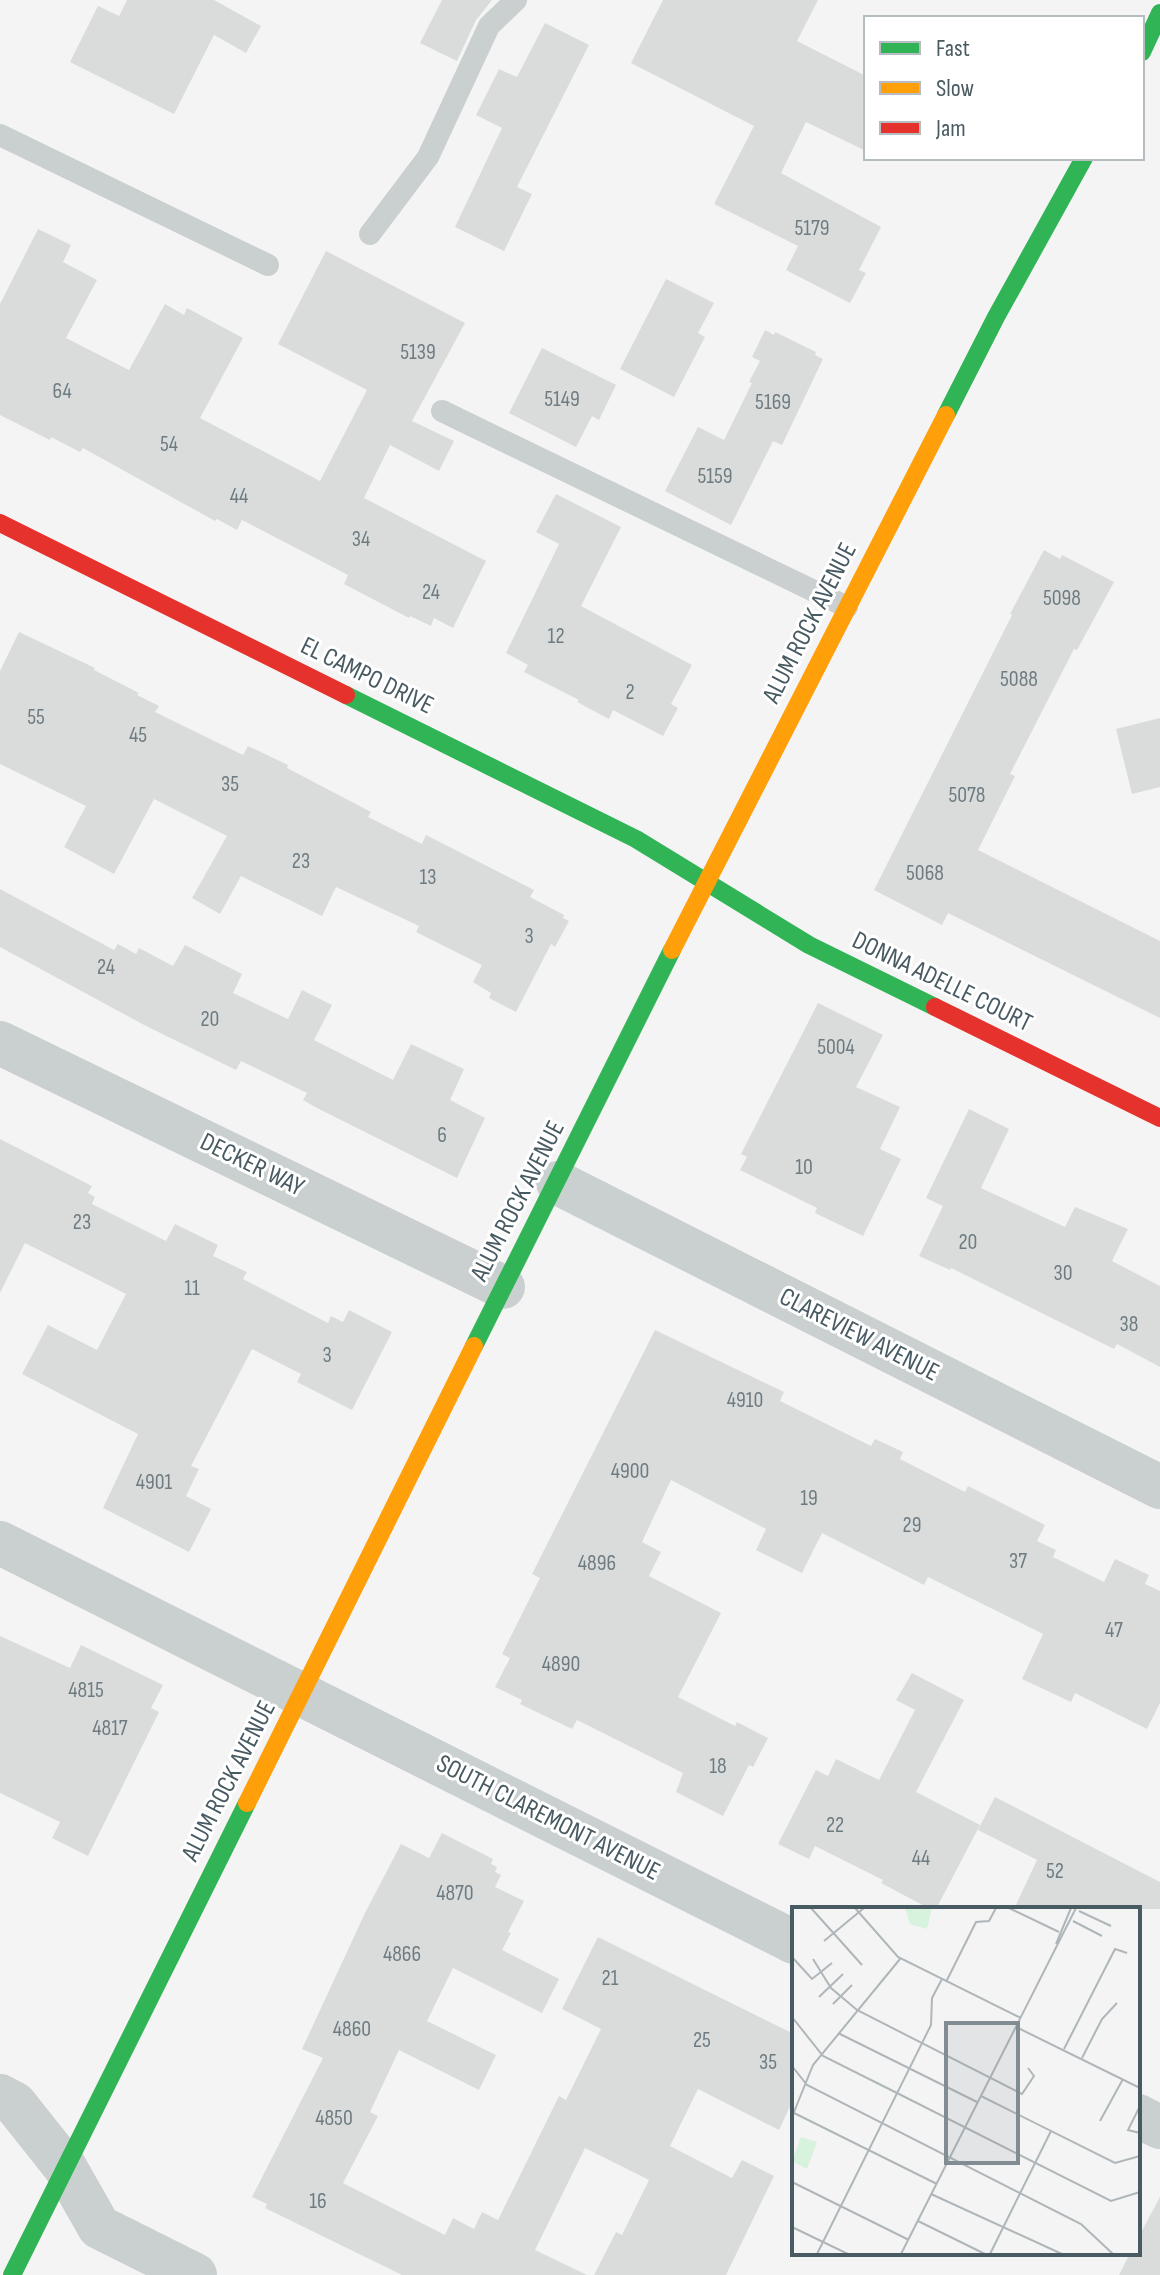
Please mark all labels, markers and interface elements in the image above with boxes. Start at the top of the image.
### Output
legend [864,16,1144,160]
text: Fast [936,34,970,63]
text: Slow [936,74,974,103]
text: Jam [935,114,966,143]
house number: 5179 [794,215,830,242]
house number: 5139 [400,339,436,366]
house number: 64 [52,378,72,405]
house number: 5149 [544,386,580,413]
house number: 5169 [755,389,791,416]
house number: 54 [160,431,178,458]
house number: 5159 [697,463,733,490]
house number: 44 [230,483,248,510]
house number: 34 [352,526,370,553]
street label: ALUM ROCK AVENUE [756,538,864,709]
house number: 24 [422,579,440,606]
house number: 5098 [1043,585,1081,612]
house number: 12 [547,623,565,650]
street label: EL CAMPO DRIVE [295,630,439,722]
house number: 5088 [1000,666,1038,693]
house number: 2 [625,679,635,706]
house number: 55 [27,704,45,731]
house number: 45 [129,722,147,749]
house number: 35 [221,771,239,798]
house number: 5078 [949,782,985,809]
house number: 23 [292,848,310,875]
house number: 5068 [906,860,944,887]
house number: 13 [420,864,436,891]
house number: 3 [524,923,534,950]
street label: DONNA ADELLE COURT [847,925,1037,1039]
house number: 24 [97,954,115,981]
house number: 20 [201,1006,219,1033]
house number: 5004 [817,1034,855,1061]
street label: ALUM ROCK AVENUE [464,1116,572,1287]
house number: 6 [437,1122,447,1149]
street label: DECKER WAY [195,1127,309,1203]
house number: 10 [795,1154,813,1181]
house number: 23 [73,1209,91,1236]
house number: 20 [959,1229,977,1256]
house number: 30 [1053,1260,1073,1287]
house number: 11 [184,1275,200,1302]
street label: CLAREVIEW AVENUE [774,1282,944,1388]
house number: 38 [1120,1311,1138,1338]
house number: 3 [322,1342,332,1369]
house number: 4910 [727,1387,763,1414]
house number: 4900 [611,1458,649,1485]
house number: 4901 [136,1469,173,1496]
house number: 19 [800,1485,818,1512]
house number: 29 [903,1512,921,1539]
house number: 37 [1009,1548,1027,1575]
house number: 4896 [578,1550,616,1577]
house number: 47 [1105,1617,1123,1644]
house number: 4890 [542,1651,580,1678]
house number: 4815 [68,1677,104,1704]
street label: ALUM ROCK AVENUE [175,1696,283,1867]
house number: 4817 [92,1715,128,1742]
street label: SOUTH CLAREMONT AVENUE [431,1748,665,1888]
house number: 18 [709,1753,727,1780]
house number: 22 [826,1812,844,1839]
house number: 44 [912,1845,930,1872]
house number: 52 [1046,1858,1064,1885]
house number: 4870 [436,1880,474,1907]
inset map [792,1907,1140,2255]
house number: 4866 [383,1941,421,1968]
house number: 21 [602,1965,619,1992]
house number: 4860 [333,2016,371,2043]
house number: 25 [693,2027,711,2054]
house number: 35 [759,2049,777,2076]
house number: 4850 [315,2105,353,2132]
house number: 16 [309,2188,327,2215]

